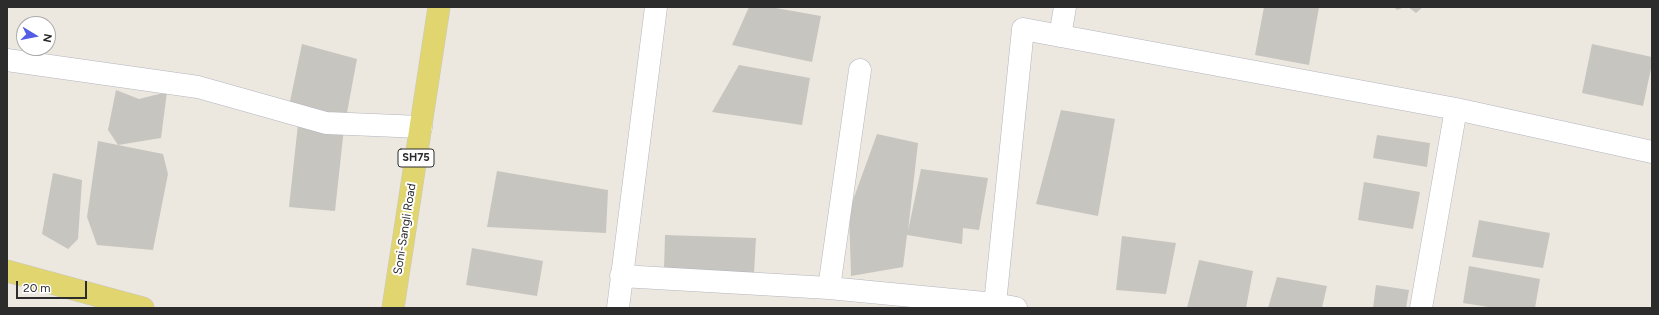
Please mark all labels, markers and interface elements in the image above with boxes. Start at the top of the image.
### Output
north arrow [16,16,56,56]
text: N [40,33,54,43]
road number: SH75 [398,149,434,167]
street label: Soni-Sangli Road [391,182,419,276]
scale bar [18,273,89,299]
text: 20 m [23,281,51,295]

